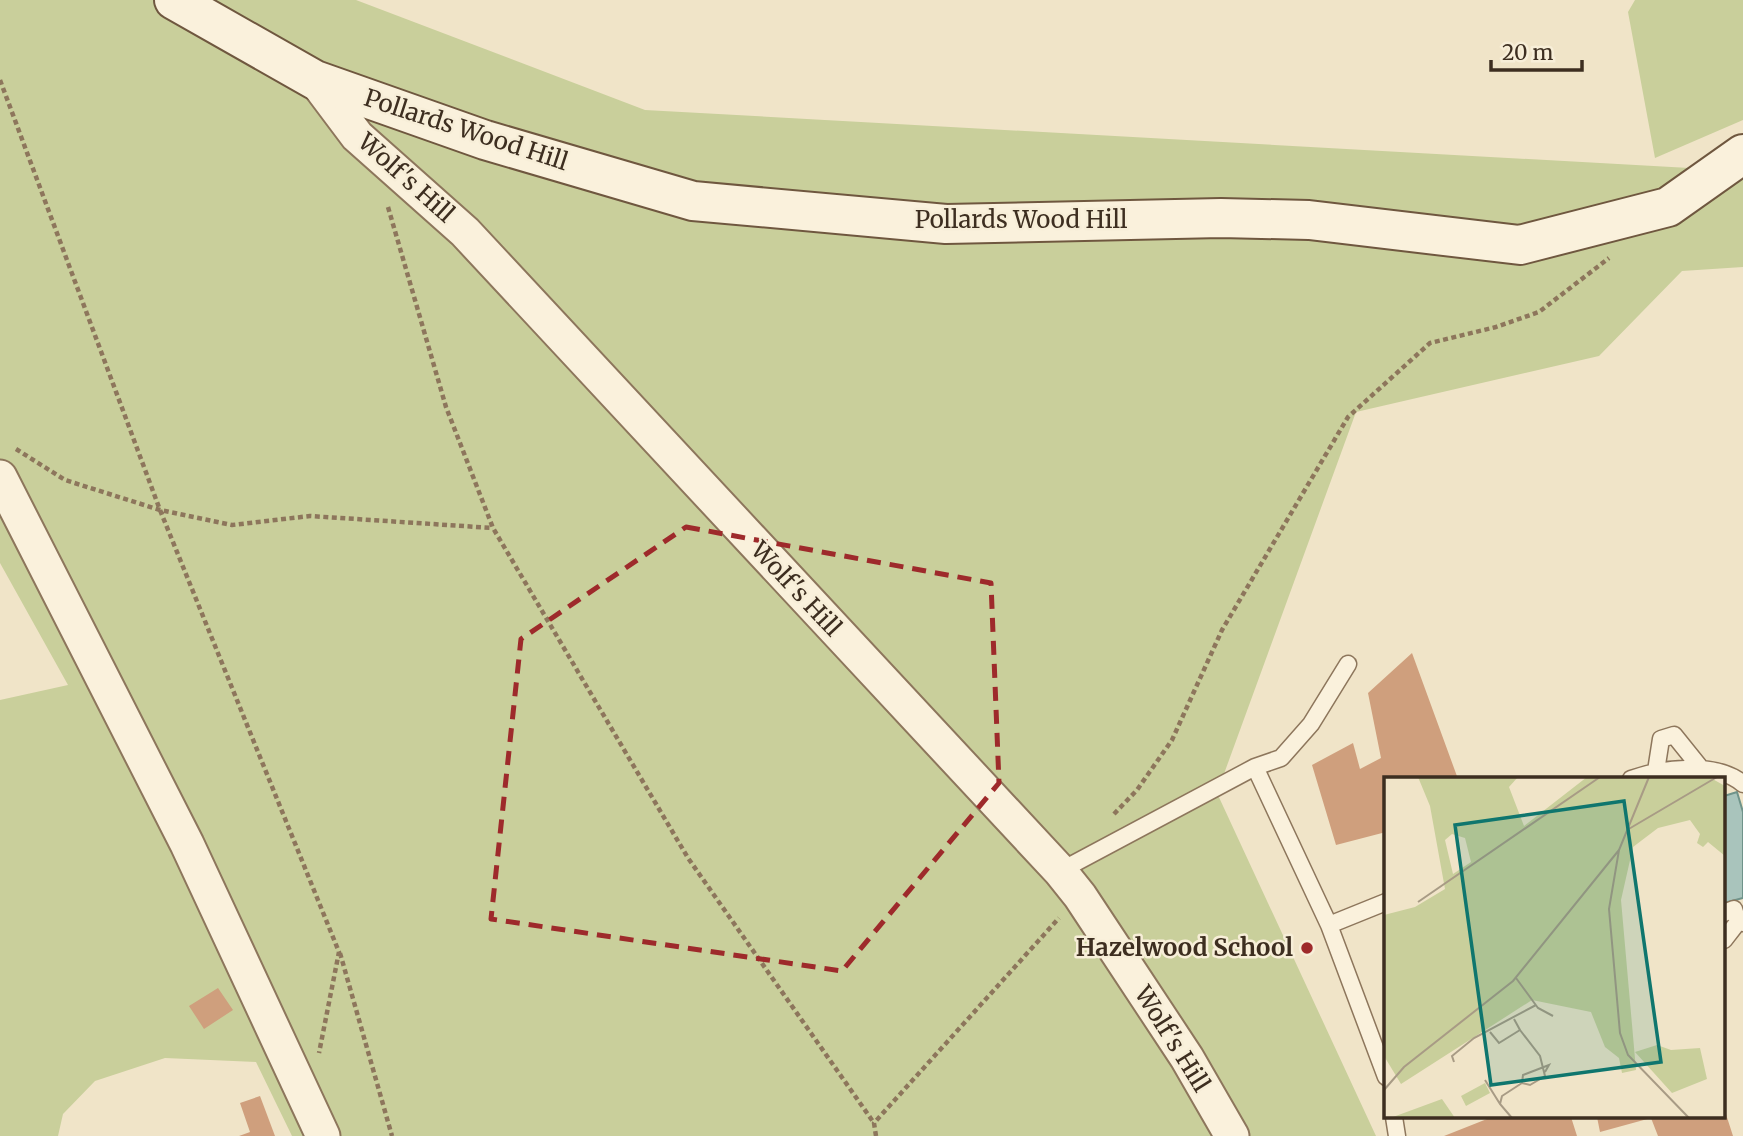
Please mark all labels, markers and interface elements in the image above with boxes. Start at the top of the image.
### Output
scale bar [1491,28,1582,72]
text: 20 m [1502,39,1554,66]
street label: Pollards Wood Hill [360,82,572,177]
street label: Wolf's Hill [351,126,461,229]
street label: Pollards Wood Hill [915,204,1127,235]
street label: Wolf's Hill [744,534,848,643]
inset map [1384,777,1726,1118]
place label: Hazelwood School [1076,932,1293,963]
marker: Hazelwood School [1299,940,1315,956]
street label: Wolf's Hill [1127,979,1217,1097]

